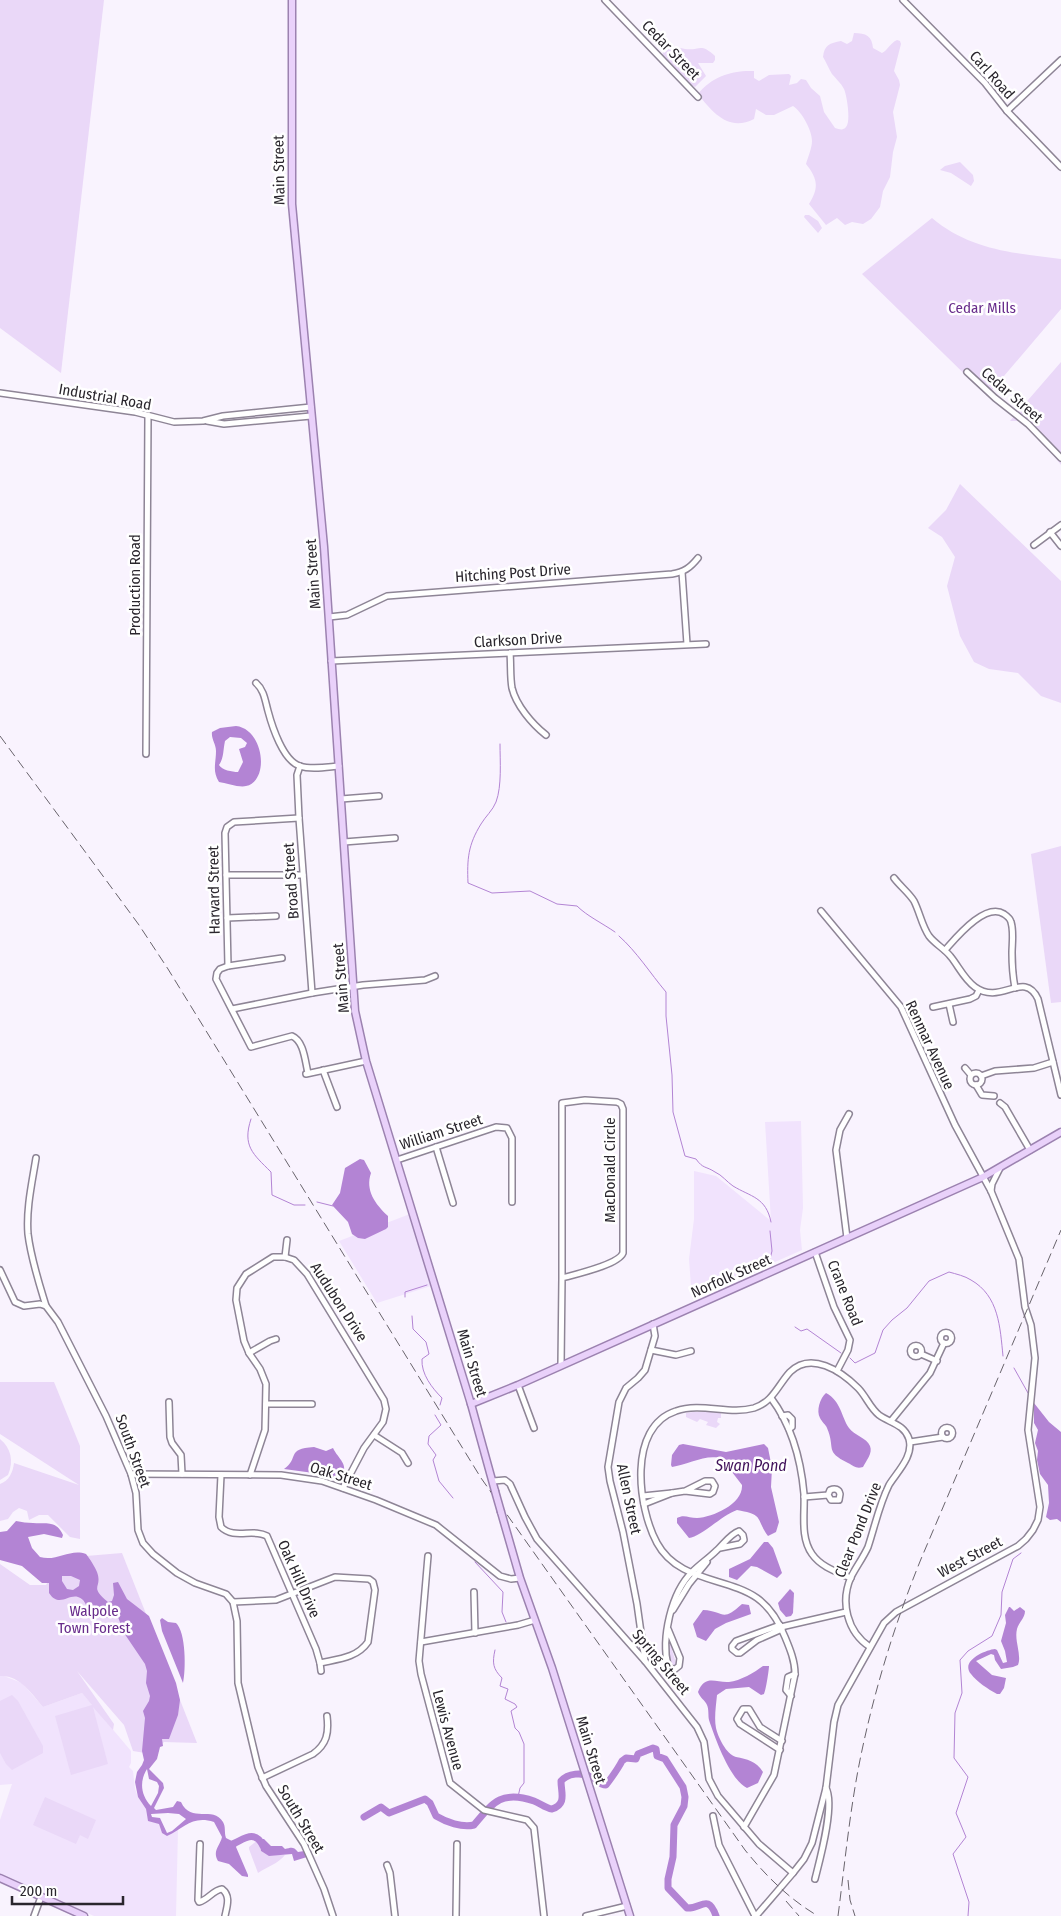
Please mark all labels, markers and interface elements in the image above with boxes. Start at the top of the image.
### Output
street label: Cedar Street [638,16,704,84]
street label: Carl Road [966,47,1018,103]
street label: Main Street [269,135,289,205]
park label: Cedar Mills [948,299,1016,317]
street label: Cedar Street [978,363,1047,427]
street label: Industrial Road [57,380,153,414]
street label: Production Road [126,534,144,636]
street label: Main Street [302,538,324,610]
street label: Hitching Post Drive [455,560,571,586]
street label: Clarkson Drive [473,629,563,651]
street label: Broad Street [279,842,303,920]
street label: Harvard Street [204,845,224,935]
street label: Main Street [329,942,353,1014]
street label: Renmar Avenue [902,998,958,1092]
street label: William Street [397,1110,485,1154]
street label: MacDonald Circle [601,1117,619,1223]
street label: Norfolk Street [688,1250,774,1302]
street label: Crane Road [824,1257,866,1329]
street label: Audubon Drive [307,1259,371,1345]
street label: Main Street [453,1327,491,1399]
street label: South Street [111,1412,155,1490]
water label: Swan Pond [714,1456,787,1475]
street label: Oak Street [308,1458,374,1494]
street label: Allen Street [613,1462,645,1536]
street label: Clear Pond Drive [831,1480,885,1580]
street label: West Street [935,1533,1005,1581]
street label: Oak Hill Drive [274,1537,324,1621]
park label: Walpole Town Forest [58,1602,130,1637]
street label: Spring Street [628,1626,694,1698]
street label: Lewis Avenue [429,1688,467,1772]
street label: Main Street [572,1714,610,1786]
street label: South Street [274,1782,328,1856]
scale bar [12,1874,124,1906]
text: 200 m [20,1882,57,1900]

